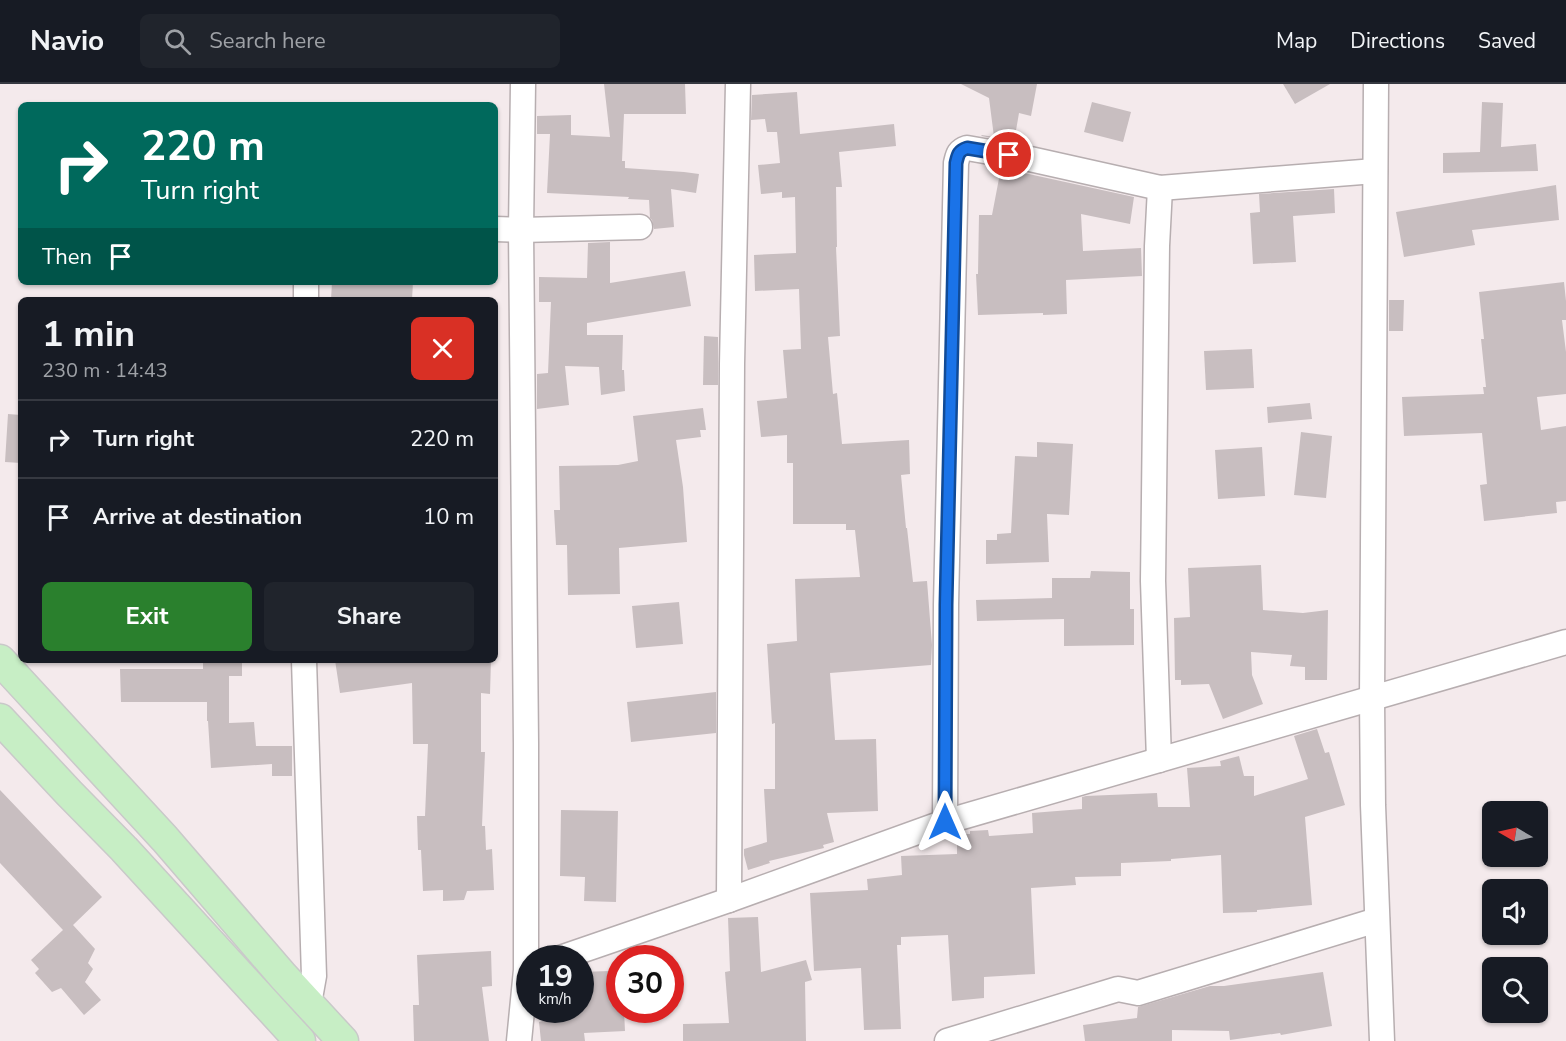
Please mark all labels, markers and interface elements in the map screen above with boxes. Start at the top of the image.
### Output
search box [140,14,560,68]
text: Navio [30,22,104,60]
icon: search [161,25,194,58]
text: Search here [209,26,326,56]
text: Map [1276,27,1317,55]
text: Directions [1350,27,1445,55]
text: Saved [1478,27,1536,55]
text: 220 m [141,118,265,175]
icon: right [42,126,120,204]
pin [983,129,1034,180]
icon: arrive [992,138,1025,171]
text: Turn right [141,172,259,209]
icon: arrive [104,240,137,273]
text: Then [42,242,92,272]
text: 1 min [42,310,135,359]
button: close [411,317,474,380]
text: 230 m · 14:43 [42,357,168,384]
icon: right [42,423,75,456]
text: Turn right [93,424,194,454]
text: 220 m [410,424,474,454]
icon: arrive [42,501,75,534]
text: Arrive at destination [93,502,302,532]
text: 10 m [423,502,474,532]
button: Exit [42,582,252,651]
button: Share [264,582,474,651]
position arrow [913,790,977,854]
north arrow [1482,801,1548,867]
map controls [1482,801,1548,1023]
button: sound [1482,879,1548,945]
speed limit sign: 30 [606,945,684,1023]
text: 19 [537,956,573,997]
button: search [1482,957,1548,1023]
text: km/h [538,989,572,1009]

